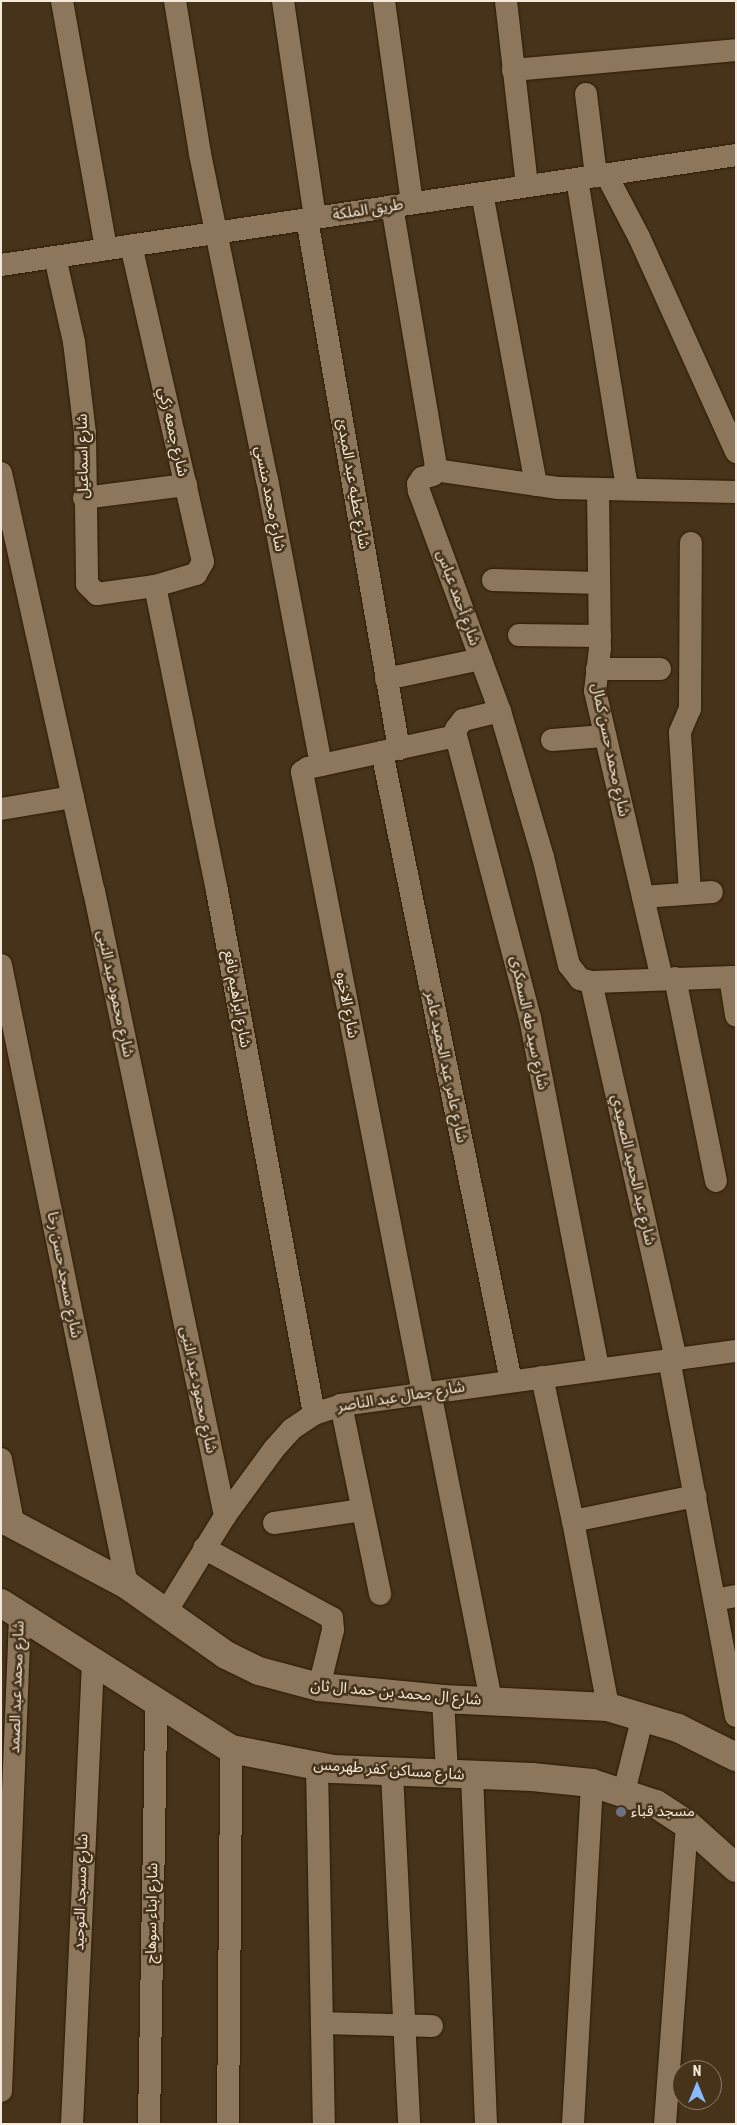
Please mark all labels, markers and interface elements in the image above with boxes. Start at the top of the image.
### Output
street label: طريق الملكة [331,196,405,224]
street label: شارع جمعه زكي [154,386,192,478]
street label: شارع اسماعيل [73,413,93,499]
street label: شارع عطيه عبد المبدئ [333,417,373,551]
street label: شارع محمد منسي [251,445,289,553]
street label: شارع أحمد عباس [432,548,484,648]
street label: شارع محمد حسن كمال [587,682,633,818]
street label: شارع محمود عبد النبى [93,929,137,1059]
street label: شارع ابراهيم نافع [220,949,254,1049]
street label: شارع سيد طه السمكرى [506,955,552,1091]
street label: شارع الاخوه [332,970,362,1040]
street label: شارع عامر عبد الحميد عامر [421,990,471,1144]
street label: شارع عبد الحميد الصعيدي [607,1093,659,1247]
street label: شارع مسجد حسن رخا [43,1210,85,1340]
street label: شارع محمود عبد النبى [176,1325,220,1455]
street label: شارع جمال عبد الناصر [336,1378,466,1416]
street label: شارع محمد عبد الصمد [6,1620,28,1754]
street label: شارع ال محمد بن حمد ال ثان [310,1677,482,1709]
street label: شارع مساكن كفر طهرمس [313,1756,465,1784]
place label: مسجد قباء [631,1803,695,1821]
marker: مسجد قباء [615,1806,627,1818]
street label: شارع مسجد التوحيد [70,1833,92,1951]
street label: شارع ابناء سوهاج [142,1862,162,1964]
north arrow [672,2060,722,2110]
text: N [693,2063,701,2079]

